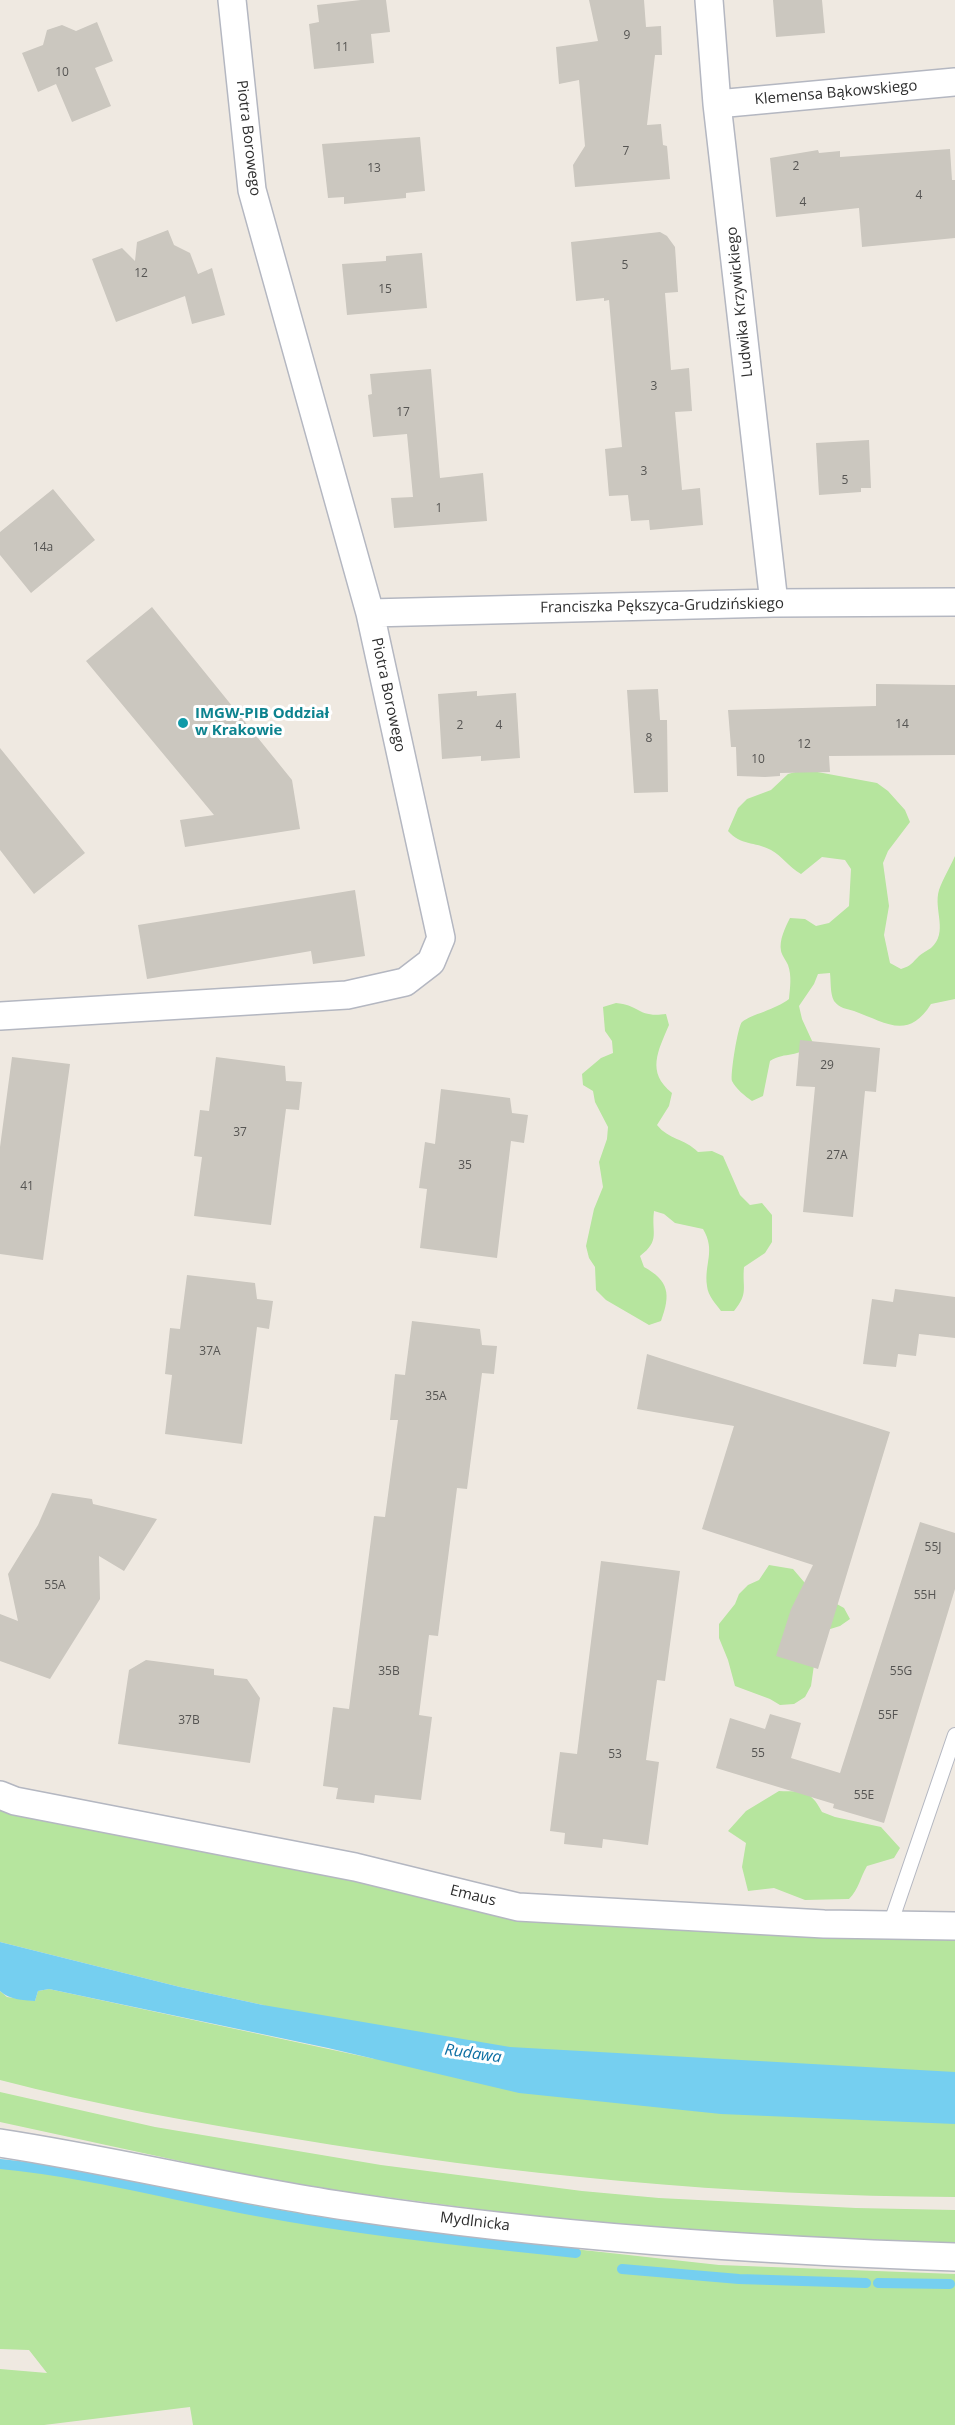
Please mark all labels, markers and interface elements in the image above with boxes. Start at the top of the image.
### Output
house number: 9 [624,29,630,43]
house number: 11 [335,41,349,55]
house number: 10 [55,66,69,80]
street label: Klemensa Bąkowskiego [754,77,918,109]
street label: Piotra Borowego [232,79,264,197]
house number: 7 [623,145,629,159]
house number: 2 [793,160,799,174]
house number: 13 [367,162,381,176]
house number: 4 [916,189,922,203]
house number: 4 [800,196,806,210]
street label: Ludwika Krzywickiego [723,226,757,378]
house number: 5 [622,259,628,273]
house number: 12 [134,267,148,281]
house number: 15 [378,283,392,297]
house number: 3 [651,380,657,394]
house number: 17 [396,406,410,420]
house number: 3 [641,465,647,479]
house number: 5 [842,474,848,488]
house number: 1 [436,502,442,516]
house number: 14a [33,541,53,555]
street label: Franciszka Pększyca-Grudzińskiego [540,595,784,617]
street label: Piotra Borowego [367,636,409,754]
place label: IMGW-PIB Oddział w Krakowie [195,705,329,740]
marker: IMGW-PIB Oddział w Krakowie [176,716,190,730]
house number: 14 [895,718,909,732]
house number: 2 [457,719,463,733]
house number: 4 [496,719,502,733]
house number: 8 [646,732,652,746]
house number: 12 [797,738,811,752]
house number: 10 [751,753,765,767]
house number: 29 [820,1059,834,1073]
house number: 37 [233,1126,247,1140]
house number: 27A [826,1149,848,1163]
house number: 35 [458,1159,472,1173]
house number: 41 [20,1180,34,1194]
house number: 37A [199,1345,221,1359]
house number: 35A [425,1390,447,1404]
house number: 55J [925,1541,941,1555]
house number: 55A [44,1579,66,1593]
house number: 55H [914,1589,936,1603]
house number: 35B [378,1665,400,1679]
house number: 55G [890,1665,912,1679]
house number: 55F [878,1709,898,1723]
house number: 37B [178,1714,200,1728]
house number: 55 [751,1747,765,1761]
house number: 53 [608,1748,622,1762]
house number: 55E [854,1789,874,1803]
street label: Emaus [448,1882,498,1910]
water label: Rudawa [443,2041,503,2067]
street label: Mydlnicka [439,2209,511,2235]

